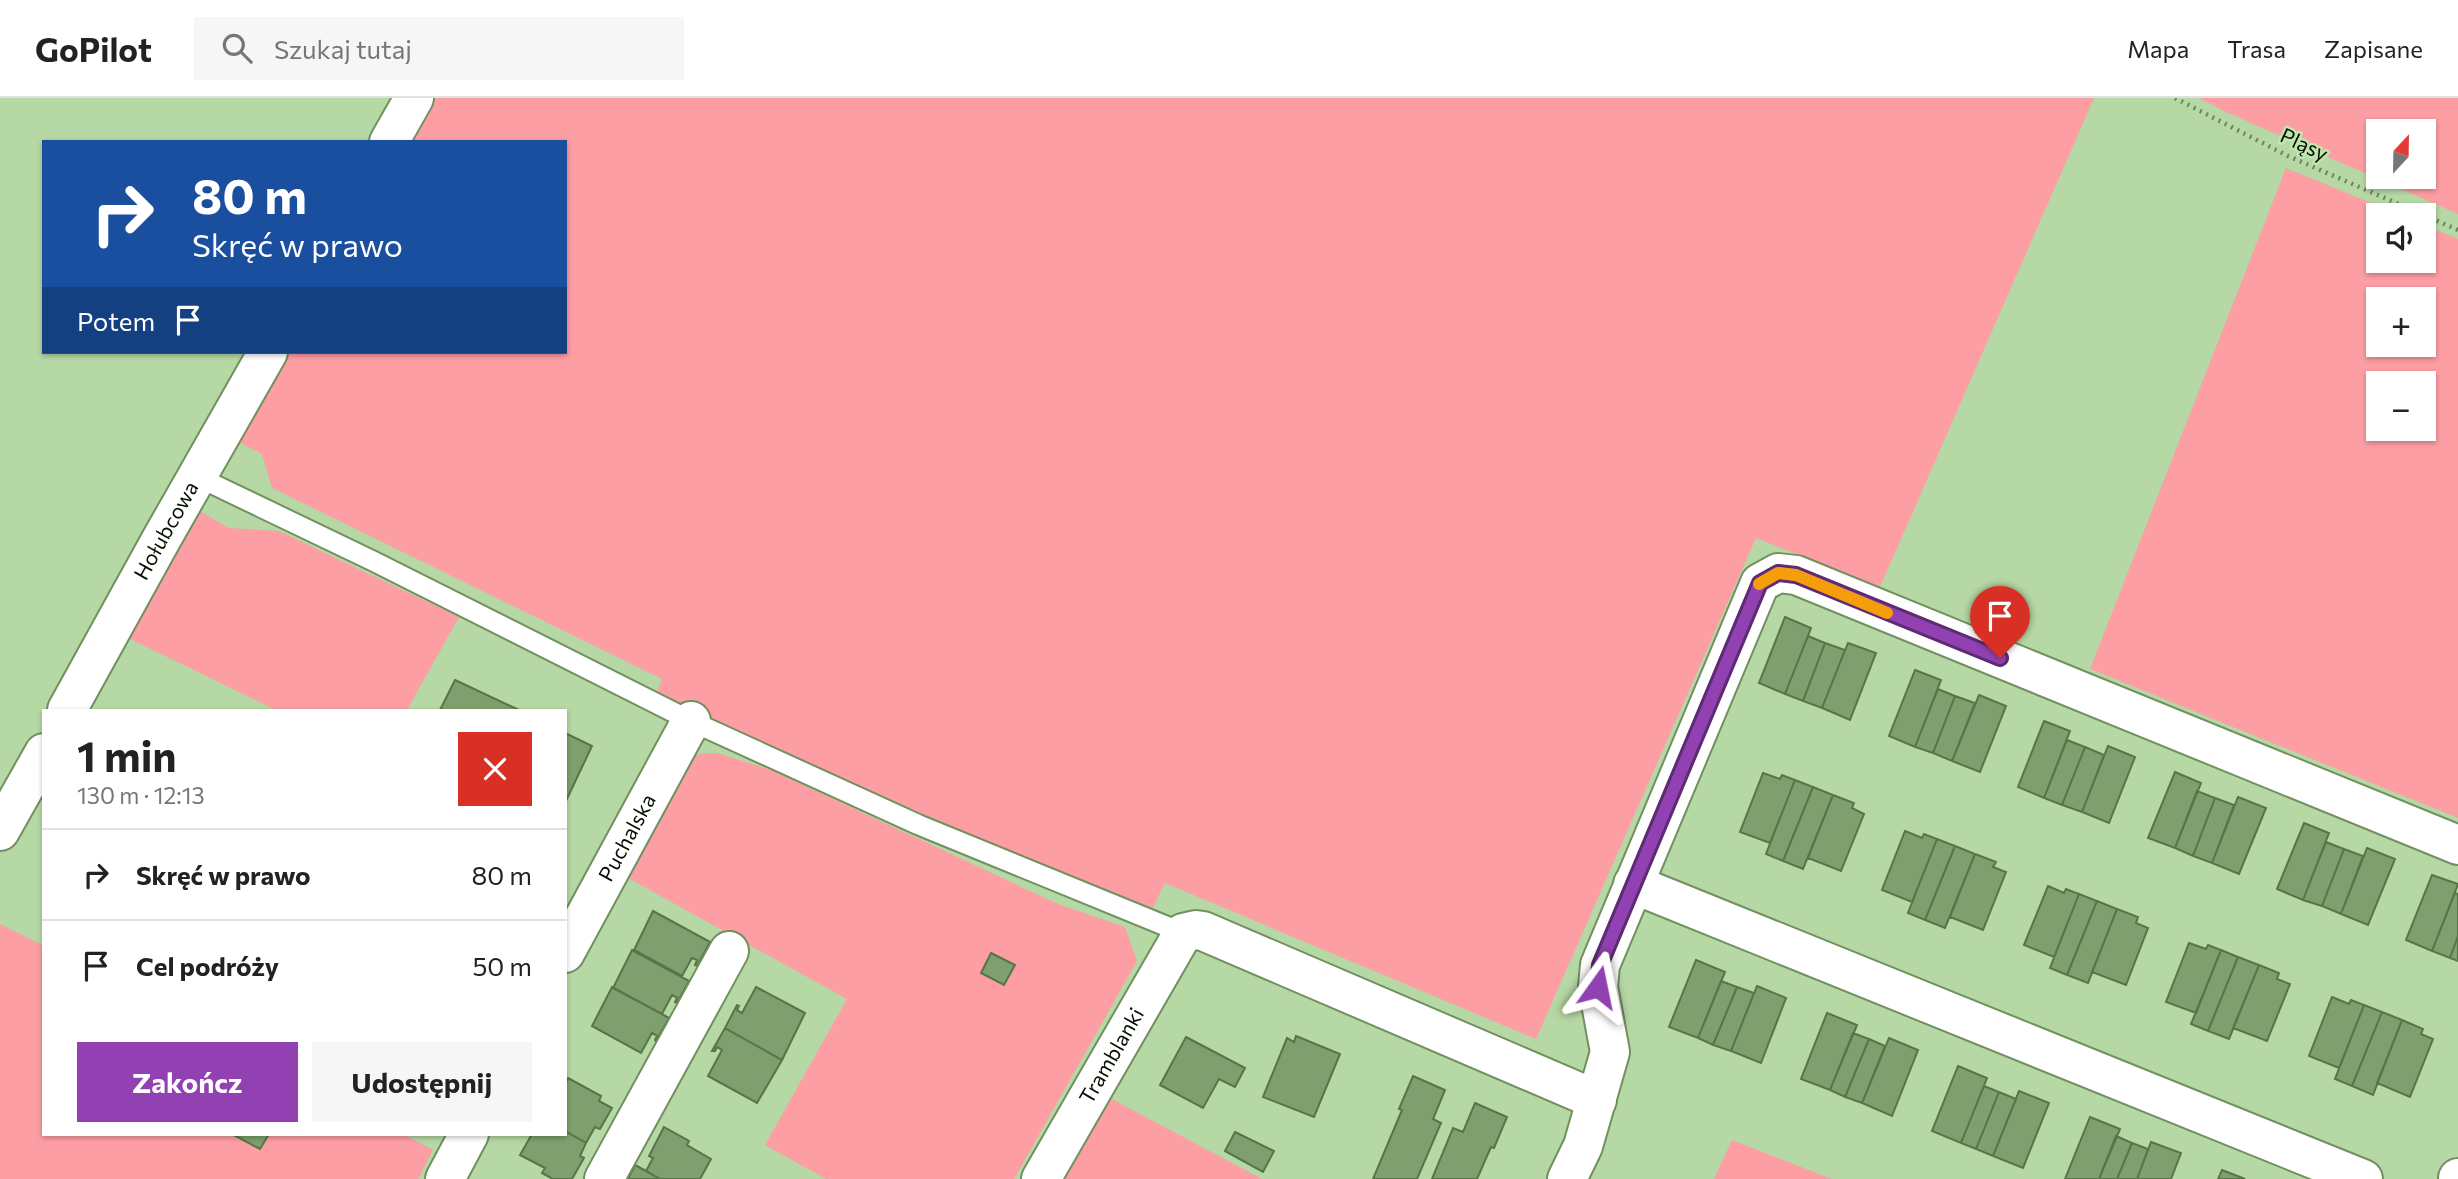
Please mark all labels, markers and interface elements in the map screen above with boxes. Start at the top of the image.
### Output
search box [194,17,684,80]
text: GoPilot [35,28,152,69]
icon: search [218,29,256,67]
text: Szukaj tutaj [274,33,412,64]
text: Mapa [2127,34,2189,63]
text: Trasa [2227,34,2286,63]
text: Zapisane [2324,34,2423,63]
north arrow [2366,119,2436,189]
map controls [2366,119,2436,441]
street label: Pląsy [2277,122,2333,166]
text: 80 m [192,164,307,224]
icon: right [77,168,168,259]
button: sound [2366,203,2436,273]
text: Skręć w prawo [192,224,403,264]
button: + [2366,287,2436,357]
icon: arrive [169,301,207,339]
text: Potem [77,305,155,336]
button: − [2366,371,2436,441]
street label: Hołubcowa [128,476,203,584]
pin [1970,586,2030,658]
icon: arrive [1981,597,2019,635]
text: 1 min [77,729,177,781]
button: close [458,732,532,806]
text: 130 m · 12:13 [77,781,205,809]
street label: Puchalska [592,789,660,885]
icon: right [77,856,115,894]
text: Skręć w prawo [136,859,311,890]
text: 80 m [472,859,532,890]
icon: arrive [77,947,115,985]
text: Cel podróży [136,950,279,981]
text: 50 m [472,950,532,981]
position arrow [1561,950,1635,1024]
street label: Tramblanki [1073,1003,1148,1108]
button: Zakończ [77,1042,298,1122]
button: Udostępnij [312,1042,532,1122]

